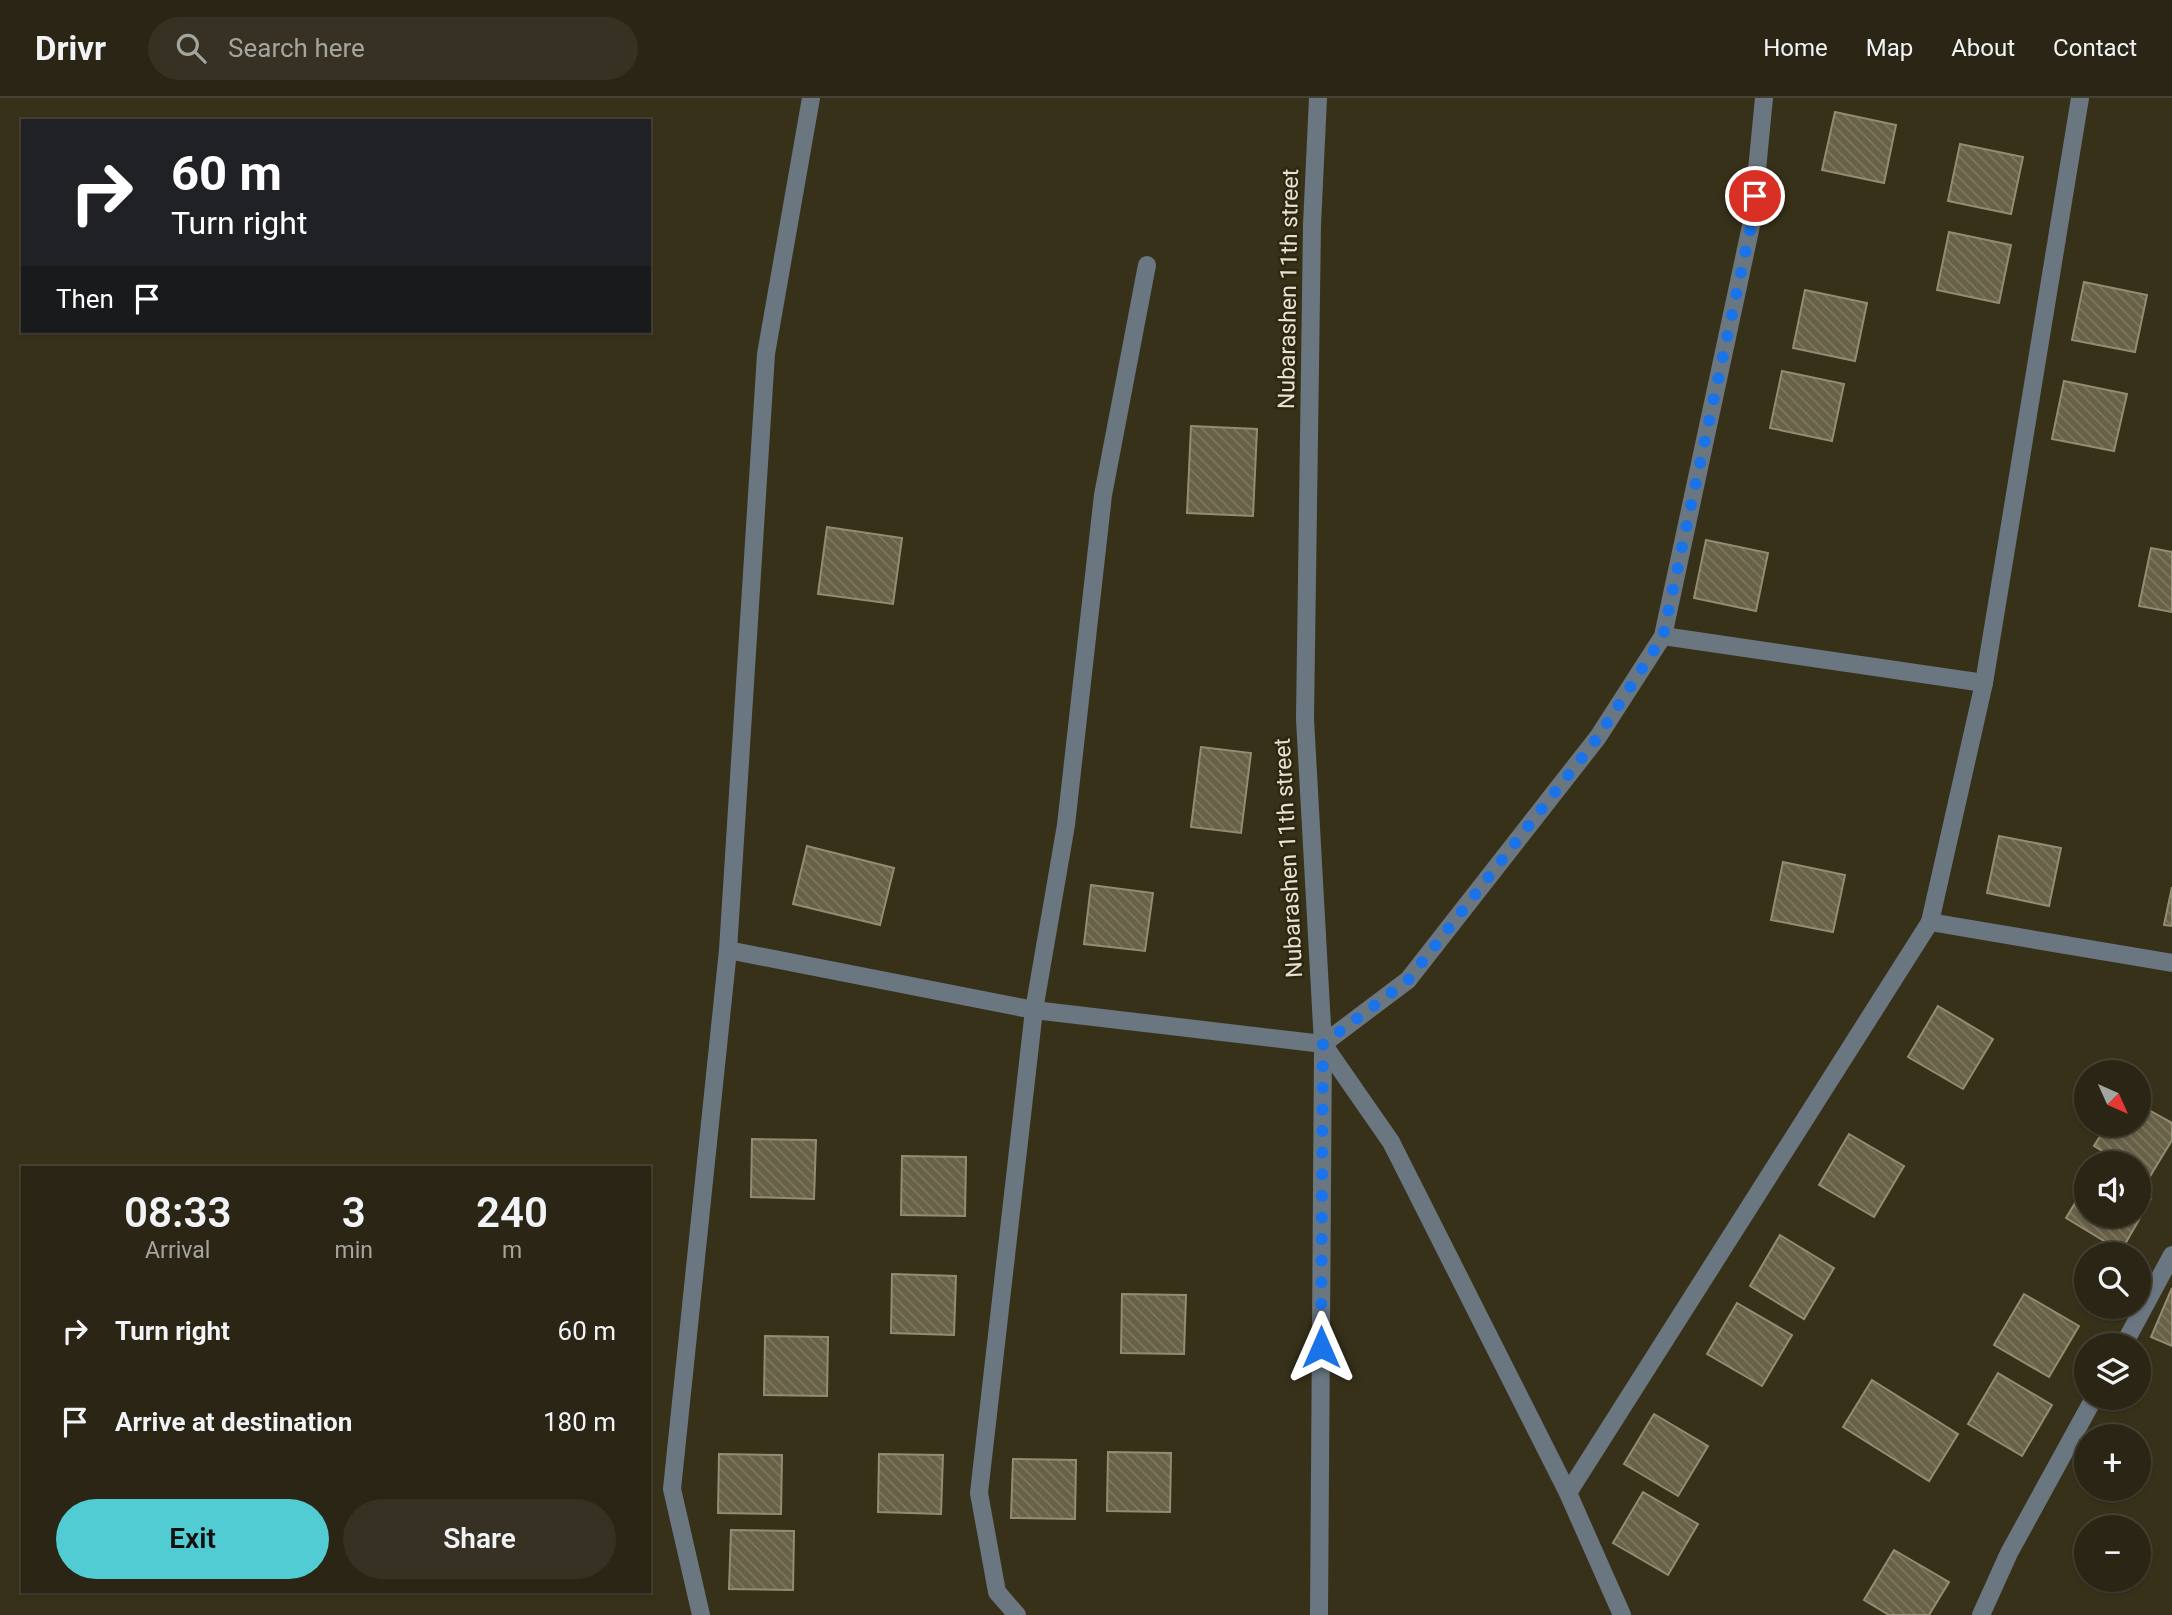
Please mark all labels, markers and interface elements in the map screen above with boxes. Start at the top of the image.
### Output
search box [148,17,638,80]
text: Drivr [35,29,106,68]
icon: search [172,29,210,67]
text: Search here [228,33,365,63]
text: Home [1763,34,1828,62]
text: Map [1866,34,1913,62]
text: About [1951,34,2015,62]
text: Contact [2053,34,2137,62]
text: 60 m [171,145,282,202]
icon: right [56,147,147,238]
pin [1725,166,1785,226]
street label: Nubarashen 11th street [1273,169,1304,409]
icon: arrive [1736,177,1774,215]
text: Turn right [171,204,307,242]
icon: arrive [128,280,166,318]
text: Then [56,284,114,314]
street label: Nubarashen 11th street [1269,737,1308,979]
north arrow [2074,1060,2151,1138]
map controls [2074,1060,2151,1592]
button: sound [2074,1151,2151,1228]
text: 08:33 [124,1188,231,1237]
text: 3 [342,1188,366,1237]
text: 240 [476,1188,548,1237]
text: Arrival [145,1237,210,1264]
text: min [334,1237,373,1264]
text: m [502,1237,522,1264]
button: search [2074,1242,2151,1319]
position arrow [1284,1310,1358,1384]
icon: right [56,1312,94,1350]
text: Turn right [115,1316,230,1346]
text: 60 m [558,1316,616,1346]
button: layers [2074,1333,2151,1410]
icon: arrive [56,1403,94,1441]
text: Arrive at destination [115,1407,352,1437]
text: 180 m [543,1407,616,1437]
button: + [2074,1424,2151,1501]
button: Exit [56,1499,329,1579]
button: Share [343,1499,616,1579]
button: − [2074,1515,2151,1592]

